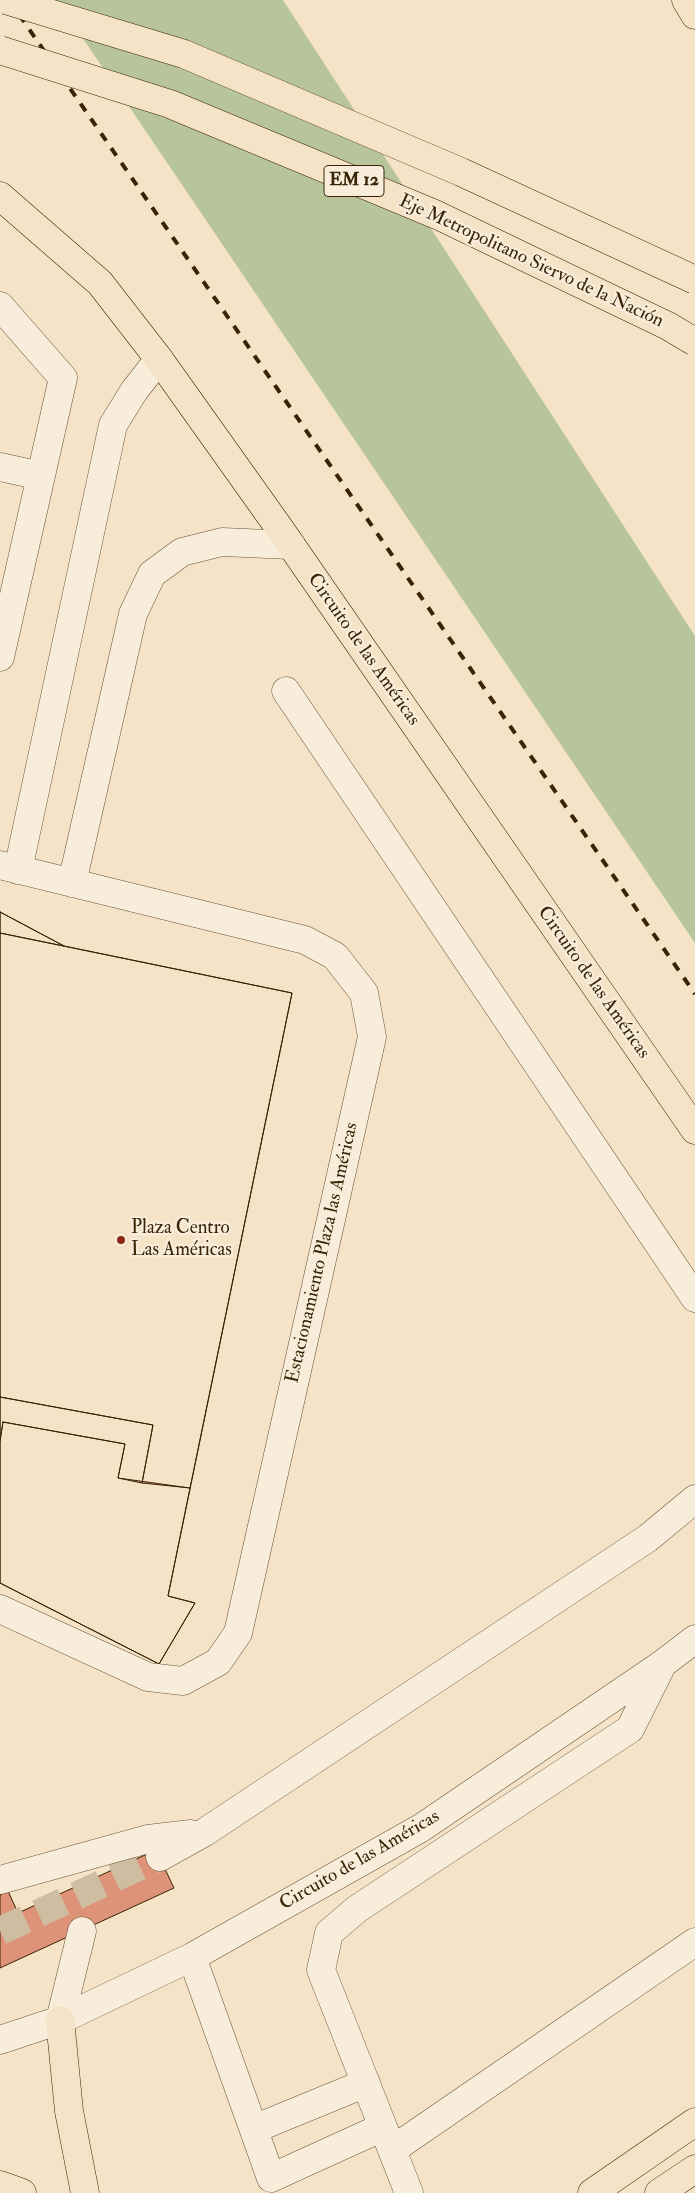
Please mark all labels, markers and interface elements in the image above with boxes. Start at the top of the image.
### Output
road number: EM 12 [324,166,384,197]
street label: Eje Metropolitano Siervo de la Nación [395,191,667,333]
street label: Circuito de las Américas [302,569,424,731]
street label: Circuito de las Américas [532,902,654,1064]
street label: Estacionamiento Plaza las Américas [282,1120,364,1386]
place label: Plaza Centro Las Américas [131,1218,232,1262]
marker: Plaza Centro Las Américas [115,1234,127,1246]
street label: Circuito de las Américas [276,1806,444,1916]

